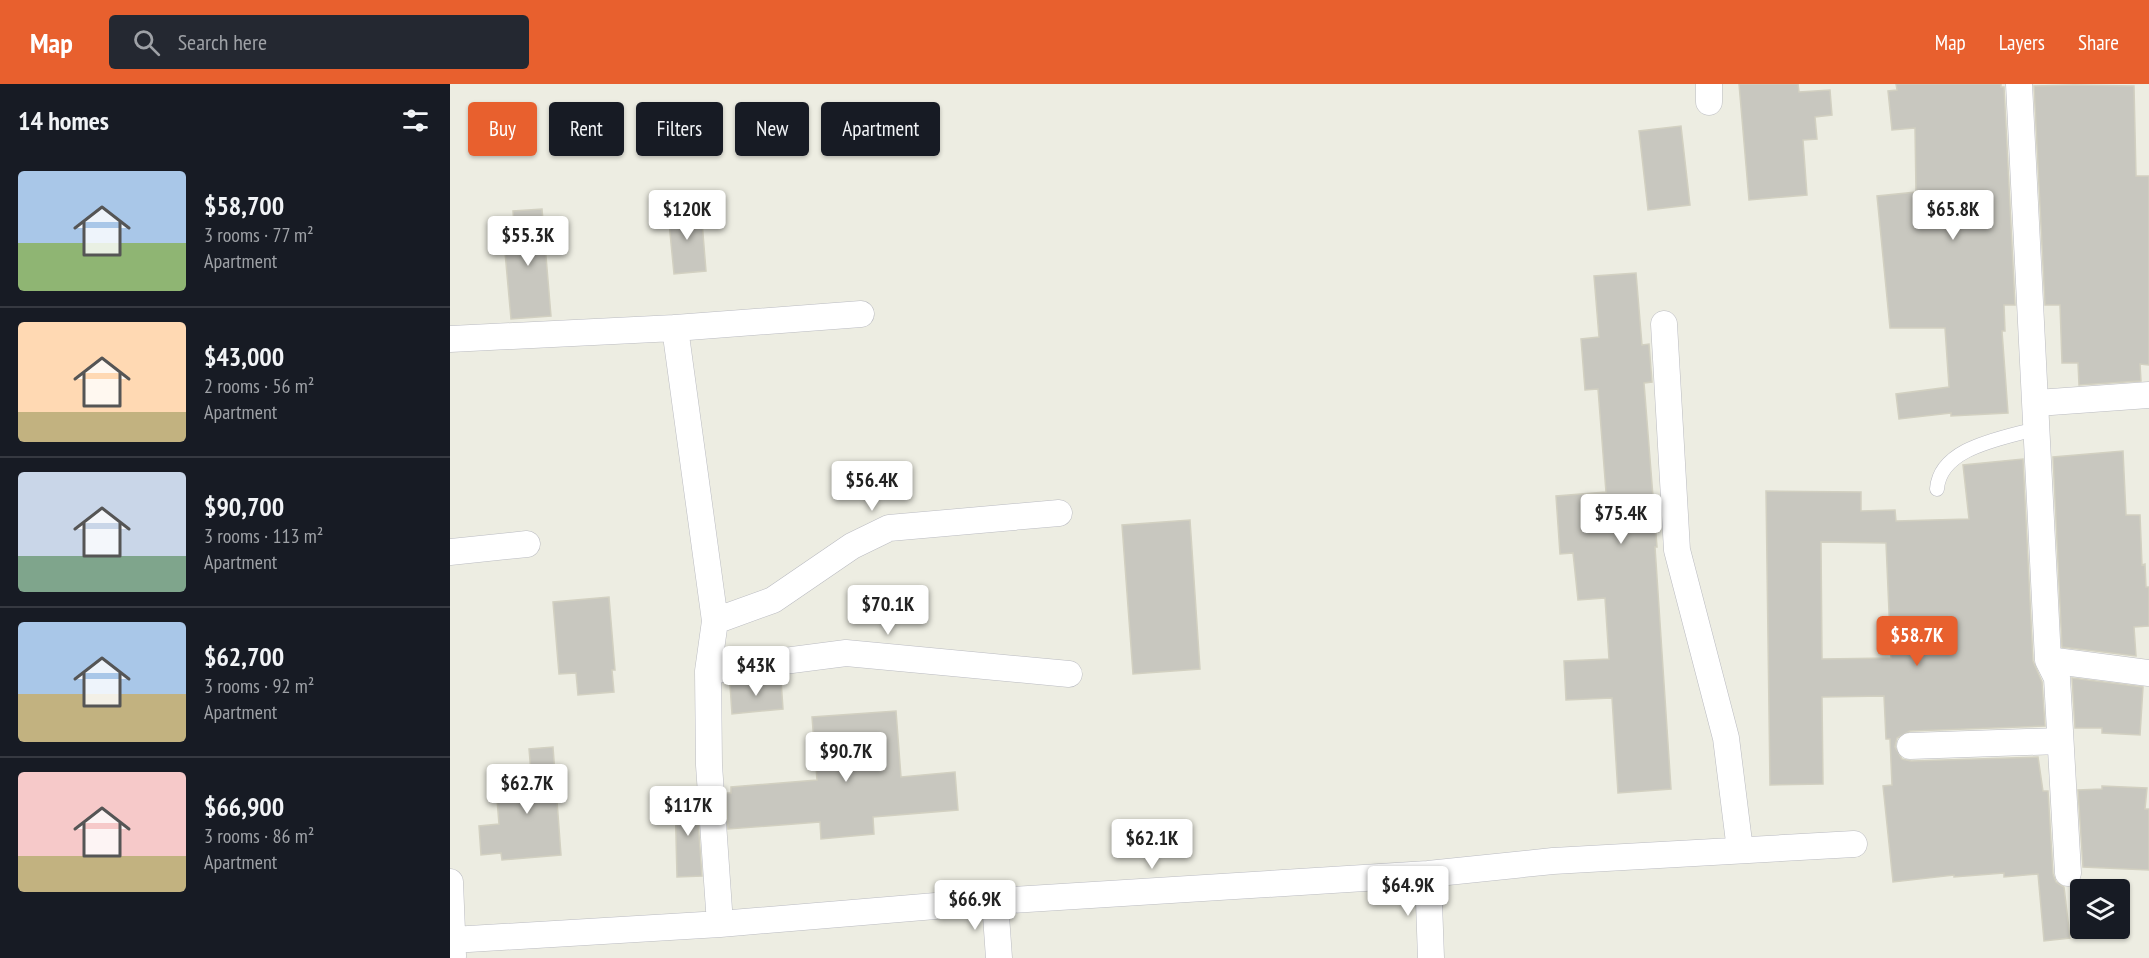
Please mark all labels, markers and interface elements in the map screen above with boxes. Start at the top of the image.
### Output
search box [109,15,529,69]
text: Map [30,24,73,61]
icon: search [130,26,163,59]
text: Search here [178,28,267,56]
text: Map [1935,29,1966,56]
text: Layers [1999,29,2045,56]
text: Share [2078,29,2119,56]
chip: Buy [468,102,537,156]
chip: Rent [549,102,624,156]
chip: Filters [636,102,723,156]
chip: New [735,102,809,156]
chip: Apartment [821,102,940,156]
text: 14 homes [18,104,109,137]
icon: filters [399,104,432,137]
text: $58,700 [204,189,284,222]
pin: $120K [645,190,729,241]
pin: $65.8K [1904,190,2002,241]
icon: home [66,195,138,267]
text: $120K [663,196,711,222]
text: $65.8K [1927,196,1979,222]
pin: $55.3K [479,216,577,267]
text: 3 rooms · 77 m² [204,222,314,248]
text: $55.3K [502,222,554,248]
text: Apartment [204,248,277,274]
text: $43,000 [204,340,284,373]
icon: home [66,346,138,418]
text: 2 rooms · 56 m² [204,373,314,399]
text: Apartment [204,399,277,425]
pin: $56.4K [823,461,921,512]
text: $56.4K [846,467,898,493]
text: $90,700 [204,490,284,523]
pin: $75.4K [1572,494,1670,545]
icon: home [66,496,138,568]
text: $75.4K [1595,500,1647,526]
text: 3 rooms · 113 m² [204,523,323,549]
text: Apartment [204,549,277,575]
pin: $70.1K [839,585,937,636]
text: $70.1K [862,591,914,617]
pin: $58.7K [1868,616,1966,667]
text: $58.7K [1891,622,1943,648]
text: $62,700 [204,640,284,673]
icon: home [66,646,138,718]
pin: $43K [720,646,792,697]
text: $43K [736,652,776,678]
text: 3 rooms · 92 m² [204,673,314,699]
text: Apartment [204,699,277,725]
pin: $90.7K [797,732,895,783]
text: $90.7K [820,738,872,764]
pin: $62.7K [478,764,576,815]
text: $62.7K [501,770,553,796]
pin: $117K [646,786,730,837]
text: $66,900 [204,790,284,823]
text: $117K [664,792,712,818]
icon: home [66,796,138,868]
pin: $62.1K [1103,819,1201,870]
text: 3 rooms · 86 m² [204,823,314,849]
text: $62.1K [1126,825,1178,851]
text: Apartment [204,849,277,875]
pin: $64.9K [1359,866,1457,917]
text: $64.9K [1382,872,1434,898]
map controls [2070,879,2130,939]
button: layers [2070,879,2130,939]
pin: $66.9K [926,880,1024,931]
text: $66.9K [949,886,1001,912]

